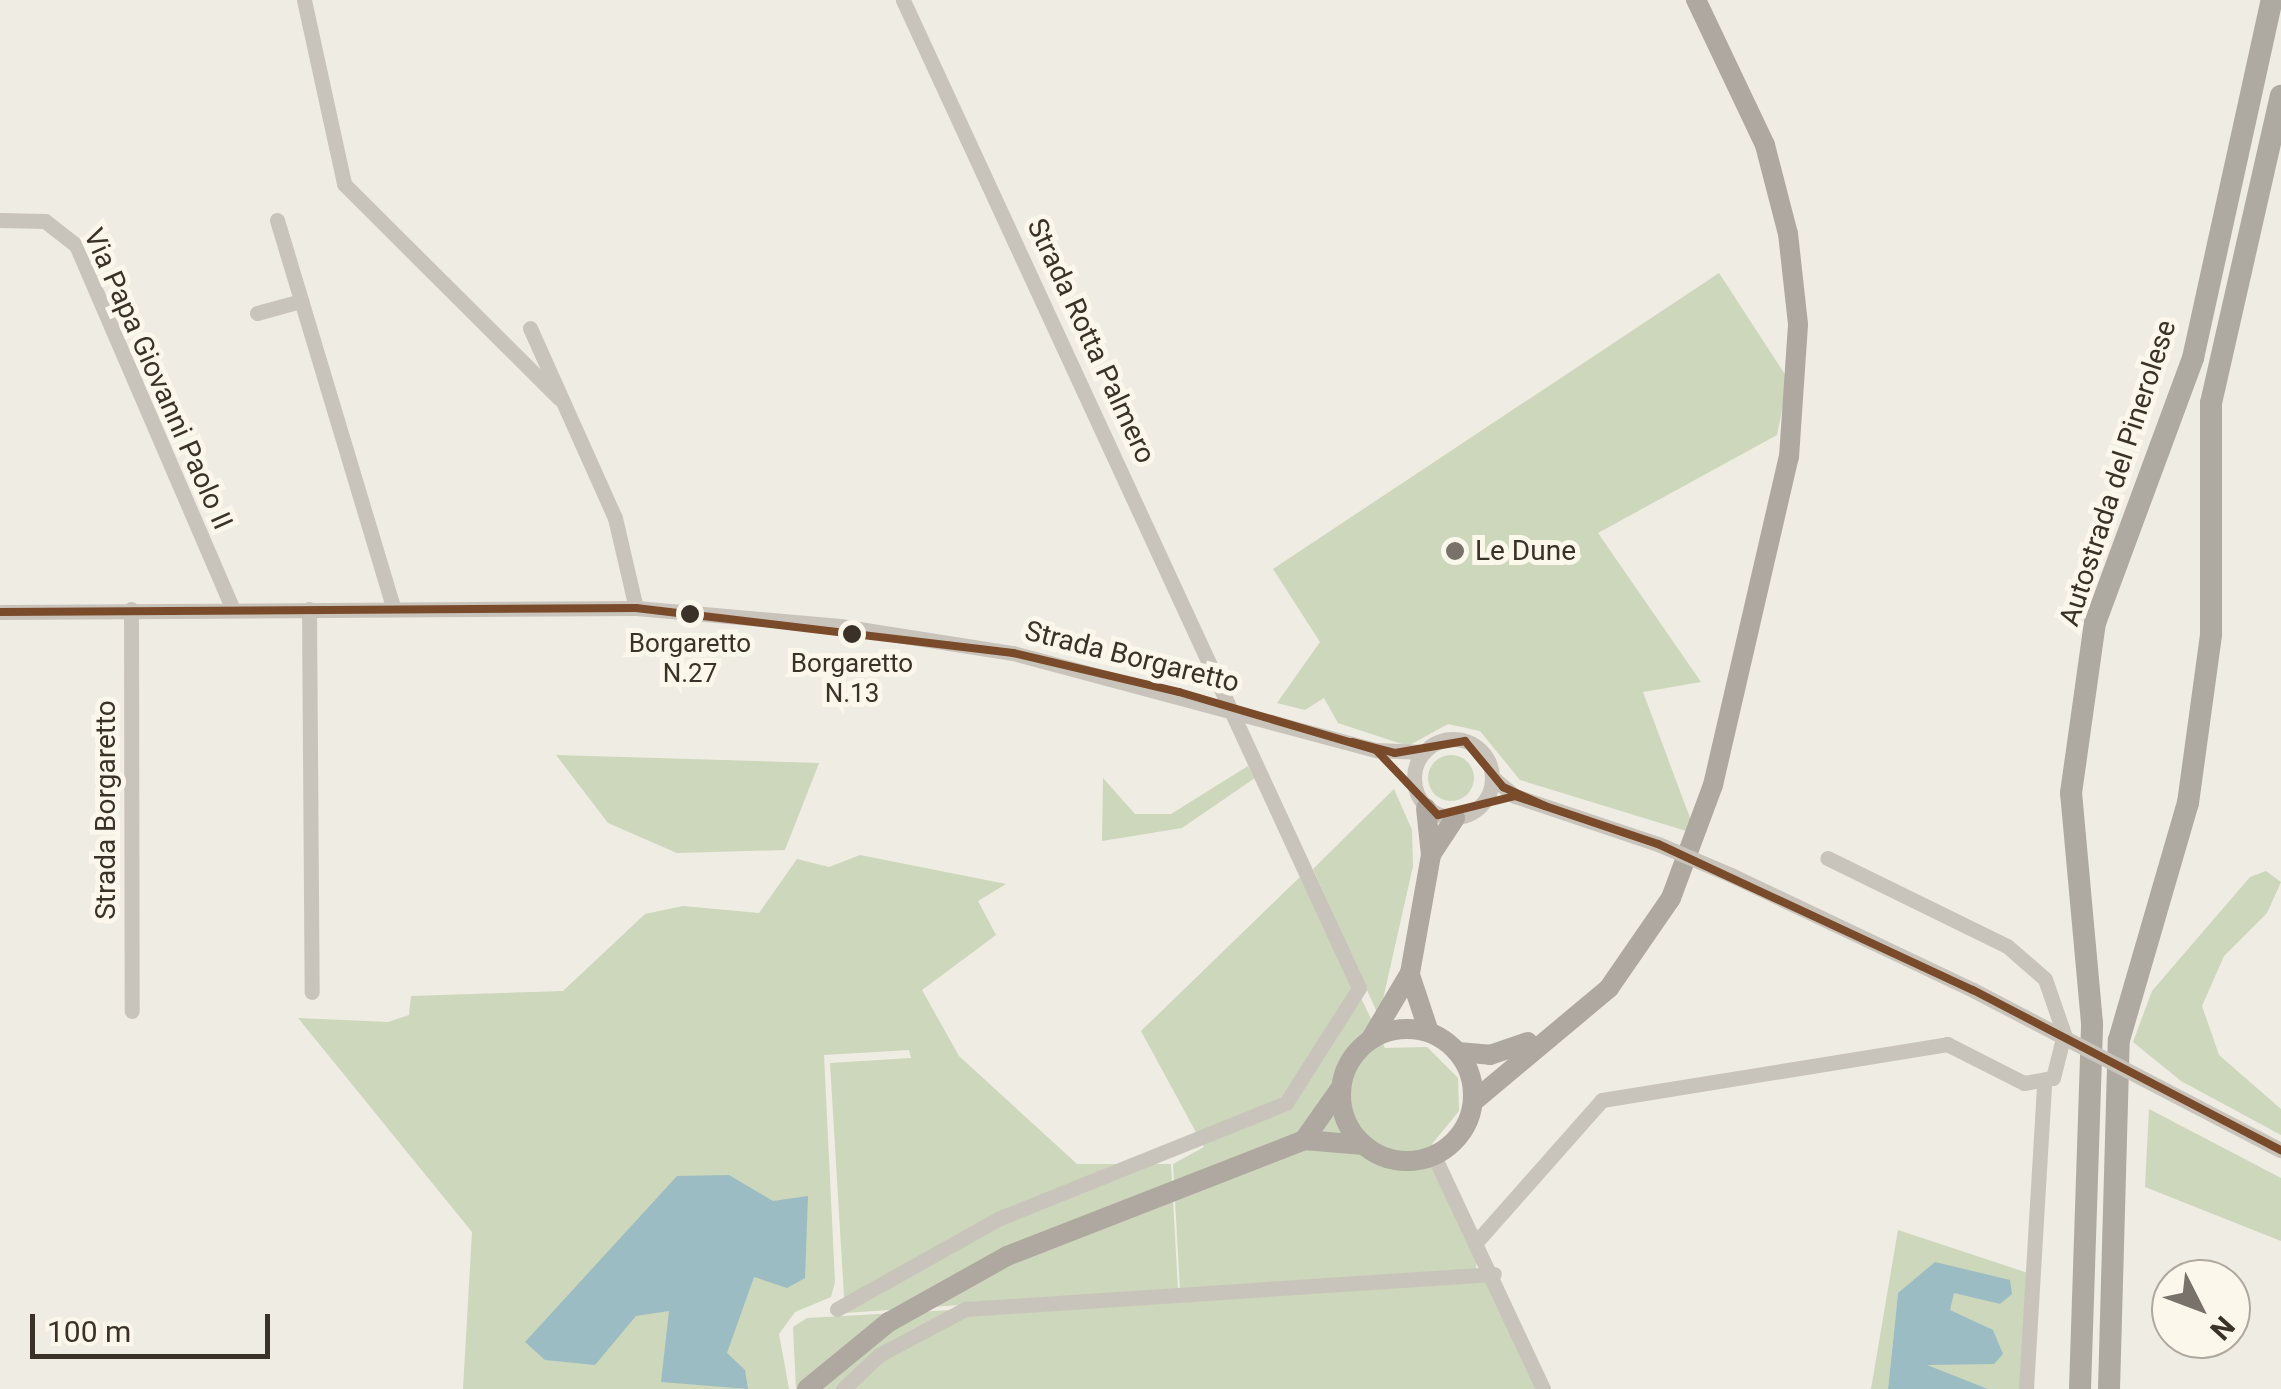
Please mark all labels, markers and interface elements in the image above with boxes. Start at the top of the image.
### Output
street label: Strada Rotta Palmero [1020,213,1162,469]
street label: Via Papa Giovanni Paolo II [76,223,240,535]
street label: Autostrada del Pinerolese [2053,316,2183,630]
place label: Le Dune [1475,534,1576,568]
marker: Le Dune [1444,540,1466,562]
marker: Borgaretto N.27 [680,604,700,624]
street label: Strada Borgaretto [1021,614,1243,700]
marker: Borgaretto N.13 [842,624,862,644]
place label: Borgaretto N.27 [629,628,751,690]
place label: Borgaretto N.13 [791,648,913,710]
street label: Strada Borgaretto [89,700,123,920]
north arrow [2151,1259,2251,1359]
scale bar [35,1294,275,1356]
text: N [2203,1310,2241,1346]
text: 100 m [47,1314,131,1349]

